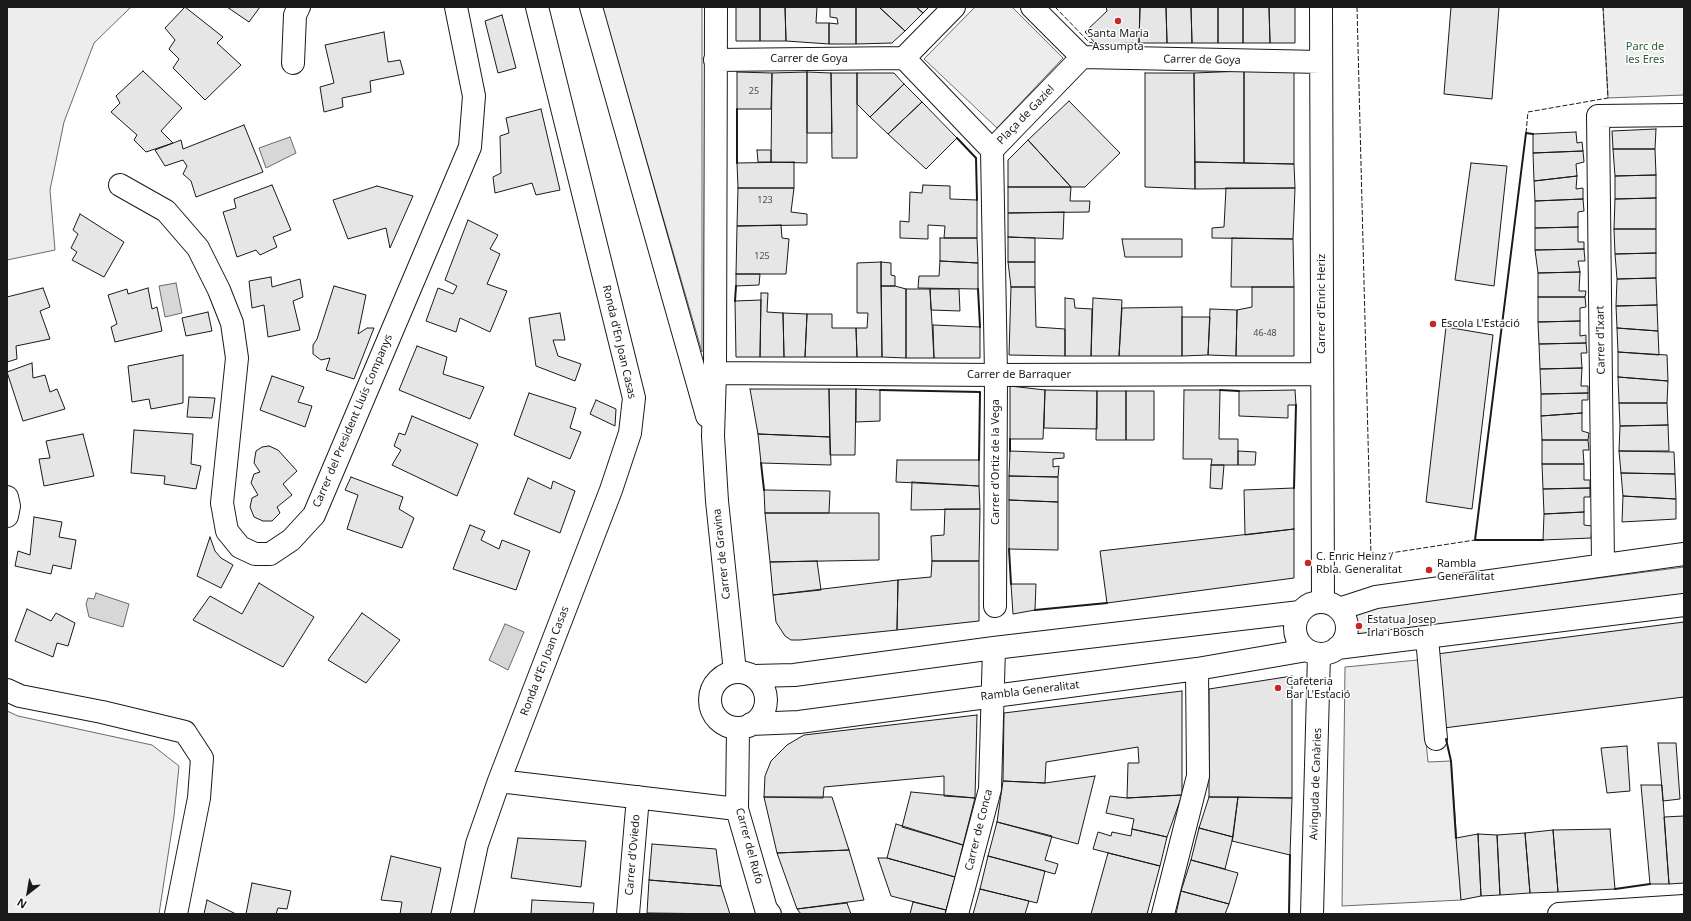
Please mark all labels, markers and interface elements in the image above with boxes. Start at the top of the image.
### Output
marker: Santa Maria Assumpta [1113,16,1123,26]
place label: Santa Maria Assumpta [1087,27,1149,53]
park label: Parc de les Eres [1625,40,1665,66]
street label: Carrer de Goya [770,52,848,66]
street label: Carrer de Goya [1163,53,1241,67]
street label: Plaça de Gaziel [994,83,1058,147]
house number: 25 [749,86,759,96]
house number: 123 [757,195,773,205]
house number: 125 [754,251,770,261]
street label: Carrer d'Enric Heriz [1315,254,1329,354]
street label: Ronda d'En Joan Casas [599,284,639,400]
street label: Carrer d'Ixart [1594,305,1608,375]
place label: Escola L'Estació [1441,317,1520,331]
marker: Escola L'Estació [1428,319,1438,329]
house number: 46-48 [1253,328,1277,338]
street label: Carrer del President Lluís Companys [310,332,396,510]
street label: Carrer de Barraquer [967,368,1071,382]
street label: Carrer d'Ortiz de la Vega [989,399,1003,525]
street label: Carrer de Gravina [711,508,733,600]
place label: C. Enric Heinz / Rbla. Generalitat [1316,550,1402,576]
place label: Rambla Generalitat [1437,557,1494,583]
marker: C. Enric Heinz / Rbla. Generalitat [1303,558,1313,568]
marker: Rambla Generalitat [1424,565,1434,575]
street label: Ronda d'En Joan Casas [518,604,572,718]
place label: Estatua Josep Irla i Bosch [1367,613,1436,639]
marker: Estatua Josep Irla i Bosch [1354,621,1364,631]
place label: Cafeteria Bar L'Estació [1286,675,1350,701]
street label: Rambla Generalitat [980,678,1080,704]
marker: Cafeteria Bar L'Estació [1273,683,1283,693]
street label: Avinguda de Canàries [1307,728,1325,840]
street label: Carrer de Conca [963,788,995,872]
street label: Carrer del Rufo [732,806,766,886]
street label: Carrer d'Oviedo [623,814,643,896]
north arrow [8,873,48,913]
text: N [14,895,29,912]

